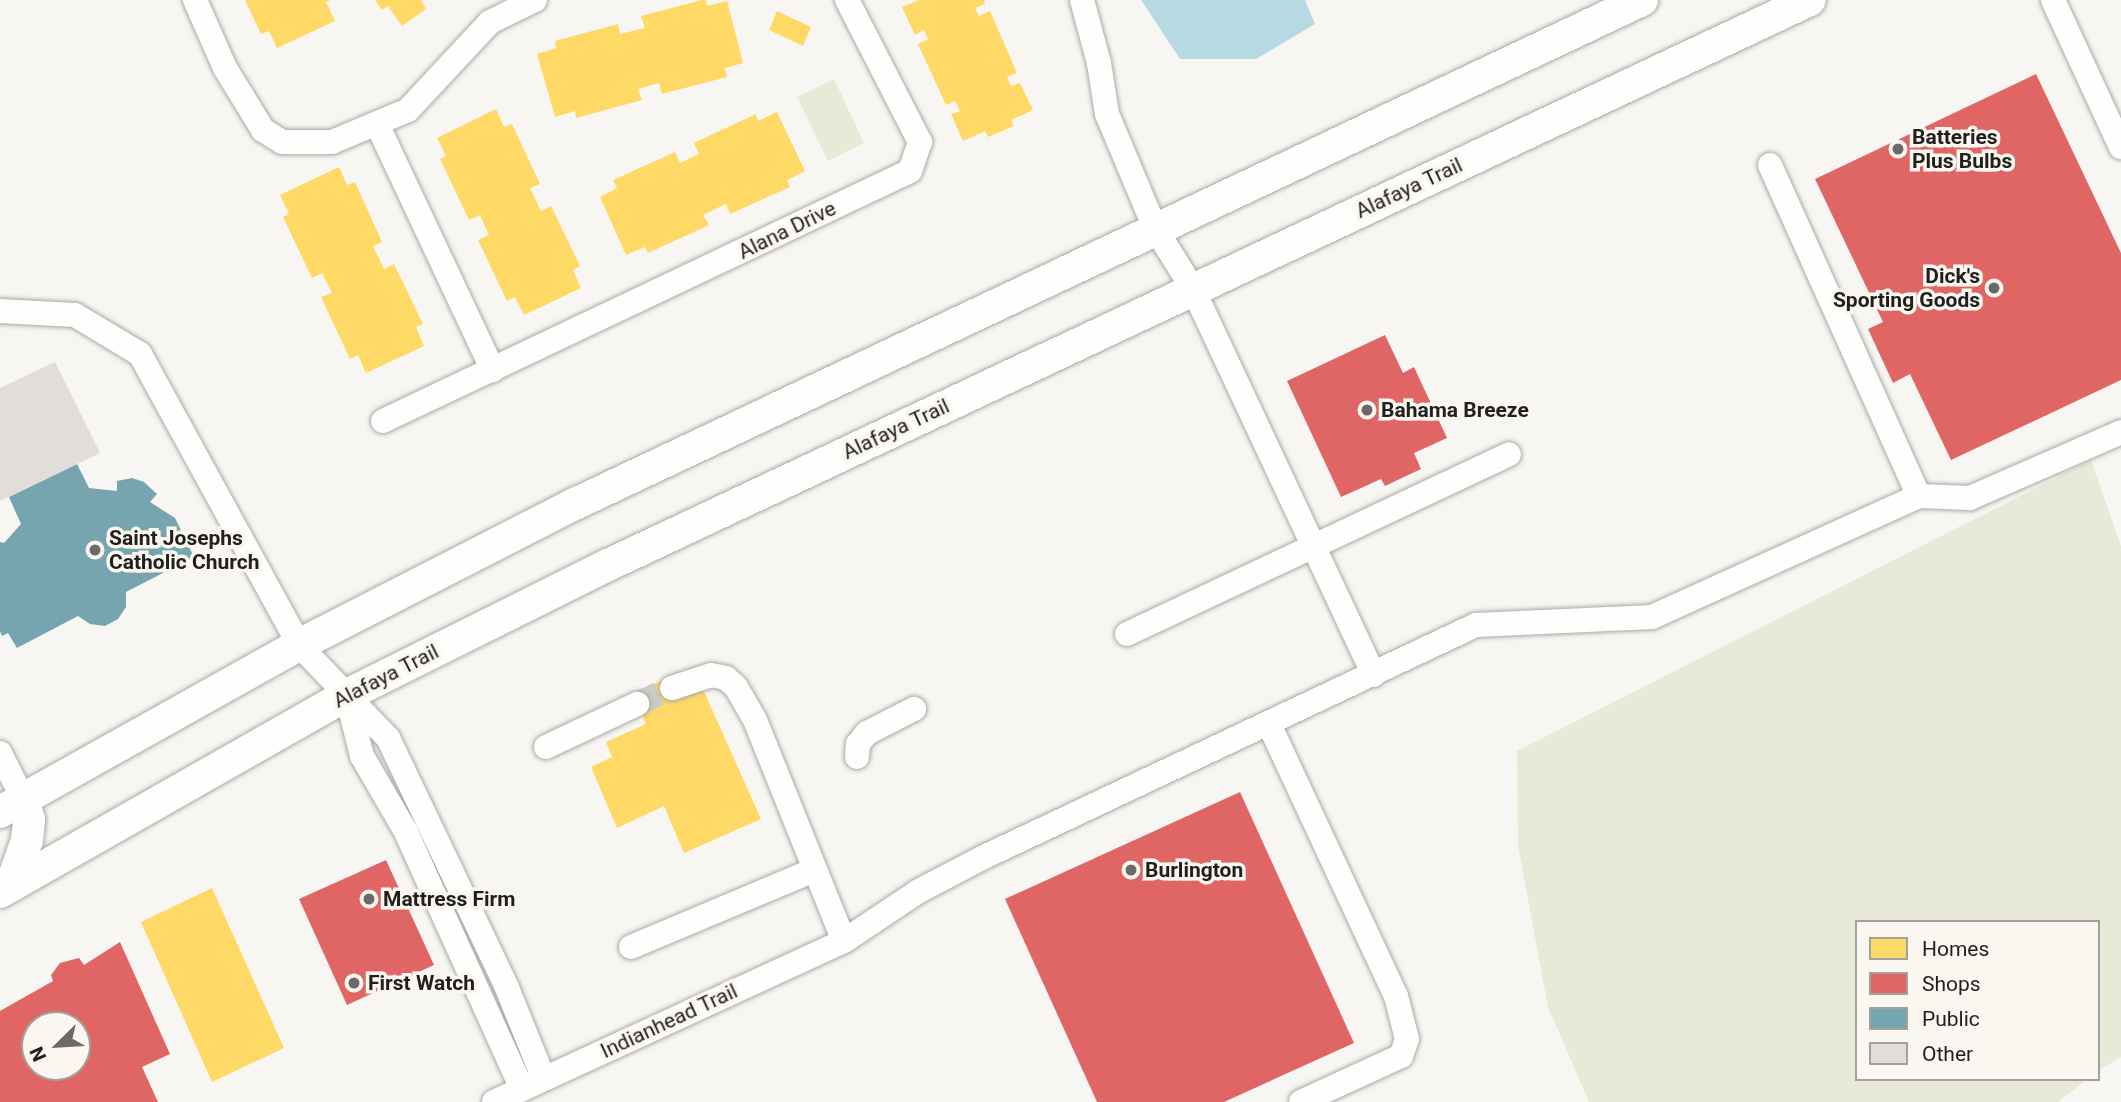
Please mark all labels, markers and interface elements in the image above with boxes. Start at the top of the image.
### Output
place label: Batteries Plus Bulbs [1912,124,2012,174]
marker: Batteries Plus Bulbs [1890,141,1906,157]
street label: Alafaya Trail [1351,152,1467,224]
street label: Alana Drive [734,196,840,264]
place label: Dick's Sporting Goods [1833,263,1980,313]
marker: Dick's Sporting Goods [1986,280,2002,296]
street label: Alafaya Trail [838,393,954,465]
place label: Bahama Breeze [1381,397,1529,423]
marker: Bahama Breeze [1359,402,1375,418]
place label: Saint Josephs Catholic Church [109,525,259,575]
marker: Saint Josephs Catholic Church [87,542,103,558]
street label: Alafaya Trail [329,639,443,713]
place label: Burlington [1145,857,1243,883]
marker: Burlington [1123,862,1139,878]
place label: Mattress Firm [383,886,515,912]
marker: Mattress Firm [361,891,377,907]
legend [1855,920,2100,1081]
text: Homes [1922,937,1989,961]
place label: First Watch [368,970,475,996]
text: Shops [1922,972,1981,996]
marker: First Watch [346,975,362,991]
street label: Indianhead Trail [596,978,742,1064]
text: Public [1922,1007,1980,1031]
north arrow [21,1011,91,1081]
text: Other [1922,1042,1973,1066]
text: N [25,1043,51,1065]

